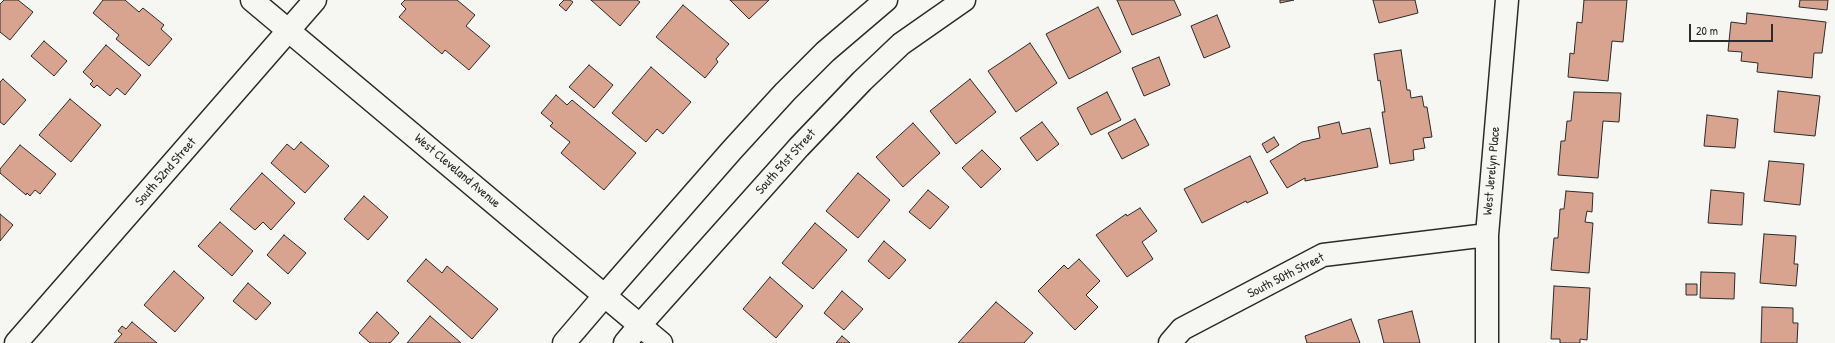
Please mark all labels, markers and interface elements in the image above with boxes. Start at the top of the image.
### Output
scale bar [1691,16,1775,42]
text: 20 m [1696,22,1718,39]
street label: South 51st Street [753,126,819,198]
street label: West Jerelyn Place [1480,126,1504,216]
street label: West Cleveland Avenue [411,131,503,211]
street label: South 52nd Street [132,135,200,209]
street label: South 50th Street [1245,250,1327,302]

